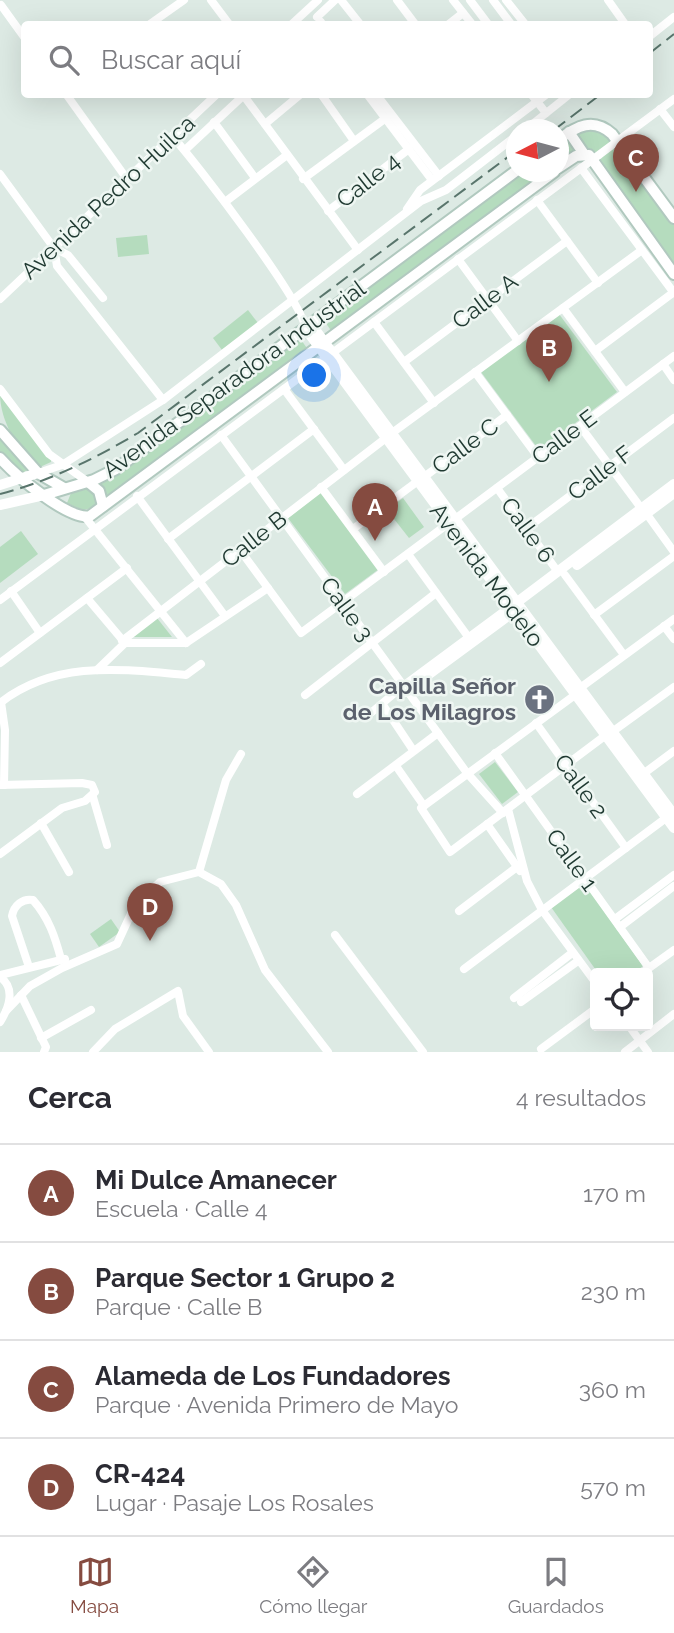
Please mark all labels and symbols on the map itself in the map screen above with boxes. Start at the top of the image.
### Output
street label: Avenida Pedro Huilca [15,109,200,284]
north arrow [506,119,569,182]
pin: C [613,134,659,192]
street label: Calle 4 [331,147,405,213]
street label: Calle A [447,267,523,334]
street label: Avenida Separadora Industrial [97,274,371,483]
pin: B [526,324,572,382]
your location [297,358,331,392]
street label: Calle E [526,403,601,470]
street label: Calle C [426,412,503,479]
street label: Calle F [562,440,637,506]
pin: A [352,483,398,541]
street label: Calle 6 [496,492,561,568]
street label: Avenida Modelo [425,498,550,652]
street label: Calle B [216,505,292,572]
street label: Calle 3 [315,571,380,646]
place label: Capilla Señor de Los Milagros [343,672,516,725]
church icon: Capilla Señor de Los Milagros [522,682,556,716]
street label: Calle 2 [549,749,614,823]
street label: Calle 1 [541,823,604,896]
pin: D [127,883,173,941]

